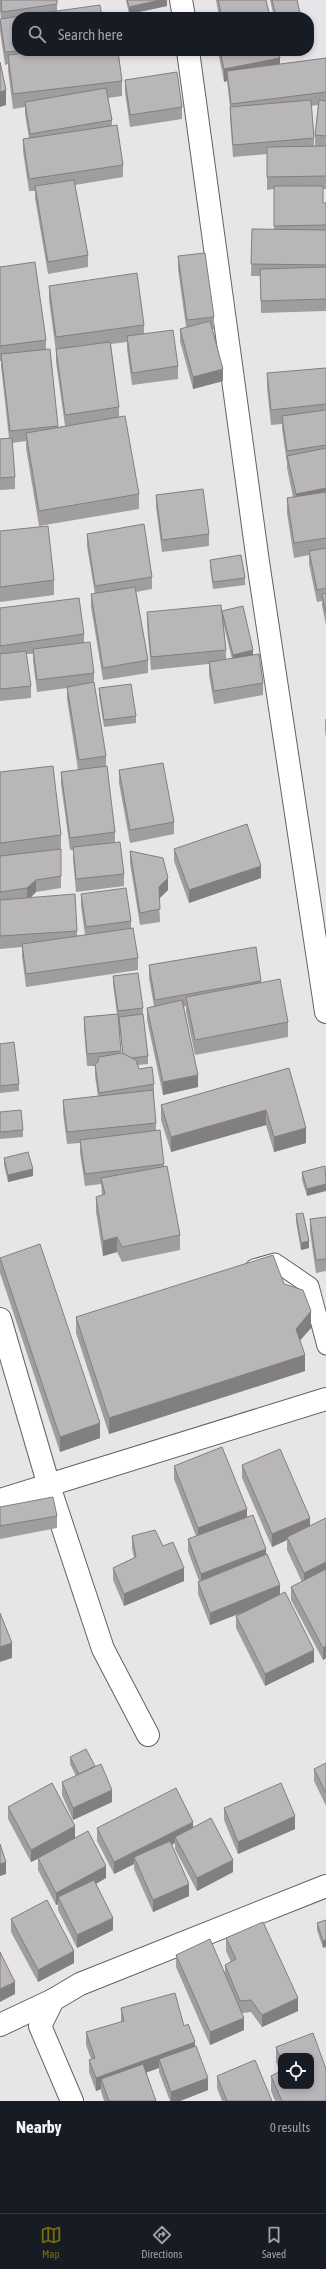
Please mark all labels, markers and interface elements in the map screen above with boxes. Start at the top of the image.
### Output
search box [12,12,314,56]
icon: search [26,23,48,45]
text: Search here [58,26,123,43]
map controls [278,2053,314,2089]
button: locate [278,2053,314,2089]
text: Nearby [16,2117,62,2137]
text: 0 results [270,2120,310,2135]
tab: Map [40,2224,62,2260]
tab: Directions [141,2224,182,2260]
tab: Saved [262,2224,286,2260]

